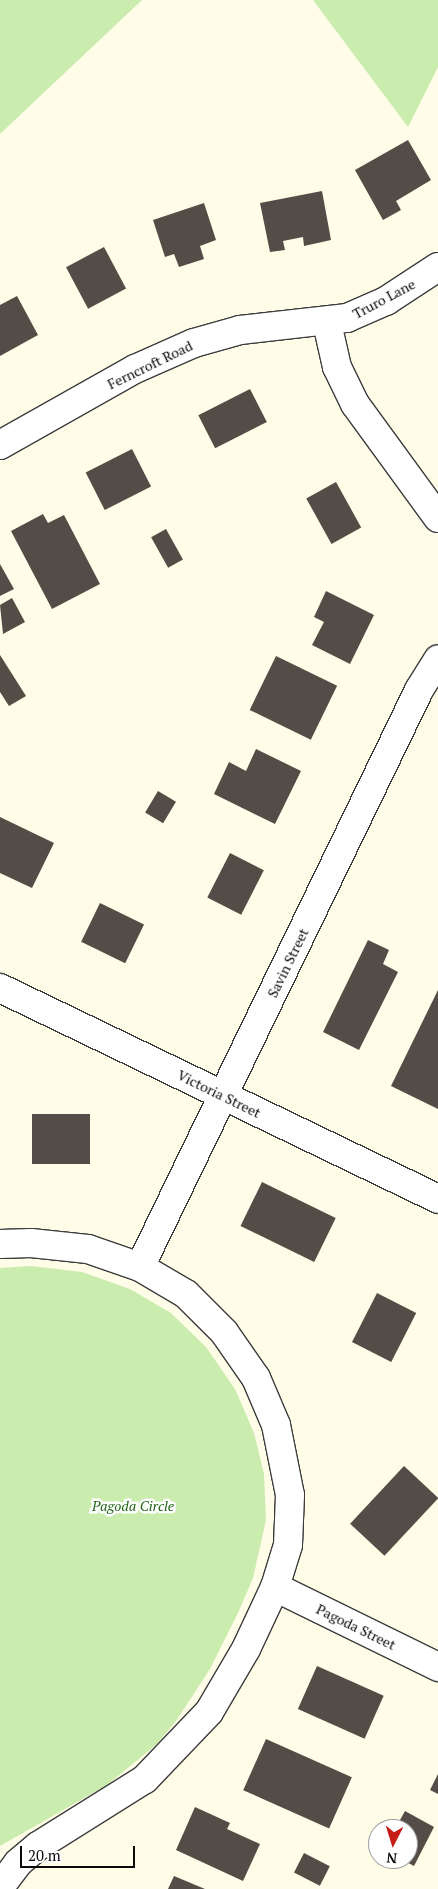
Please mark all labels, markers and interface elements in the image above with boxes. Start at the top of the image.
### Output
street label: Truro Lane [350,276,418,322]
street label: Ferncroft Road [105,337,195,393]
street label: Savin Street [264,926,312,1000]
street label: Victoria Street [175,1067,263,1121]
park label: Pagoda Circle [92,1498,174,1514]
street label: Pagoda Street [314,1601,398,1653]
north arrow [368,1819,418,1869]
scale bar [22,1836,138,1868]
text: 20 m [28,1845,61,1865]
text: N [386,1849,398,1868]

